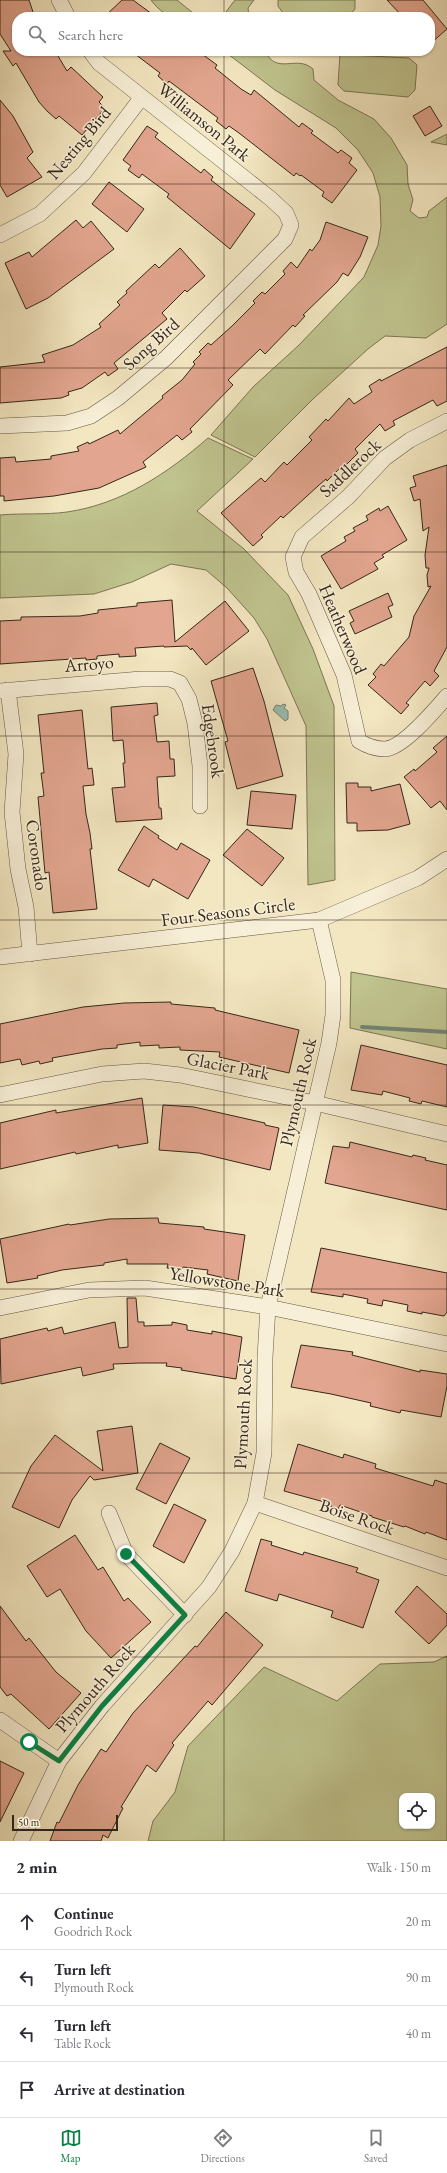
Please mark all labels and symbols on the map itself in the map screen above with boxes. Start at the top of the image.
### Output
street label: Williamson Park [153,77,256,167]
street label: Nesting Bird [41,101,116,184]
street label: Song Bird [118,312,184,375]
street label: Saddlerock [314,433,386,502]
street label: Heatherwood [314,580,373,678]
street label: Arroyo [62,650,115,677]
street label: Edgebrook [197,702,230,780]
street label: Coronado [21,818,54,892]
street label: Four Seasons Circle [160,892,296,931]
street label: Plymouth Rock [274,1035,321,1148]
street label: Glacier Park [185,1046,272,1085]
street label: Yellowstone Park [168,1261,287,1302]
street label: Plymouth Rock [228,1358,257,1470]
street label: Boise Rock [317,1493,398,1540]
route end [117,1545,135,1563]
street label: Plymouth Rock [50,1638,140,1737]
route start [20,1733,38,1751]
scale bar [12,1813,118,1832]

